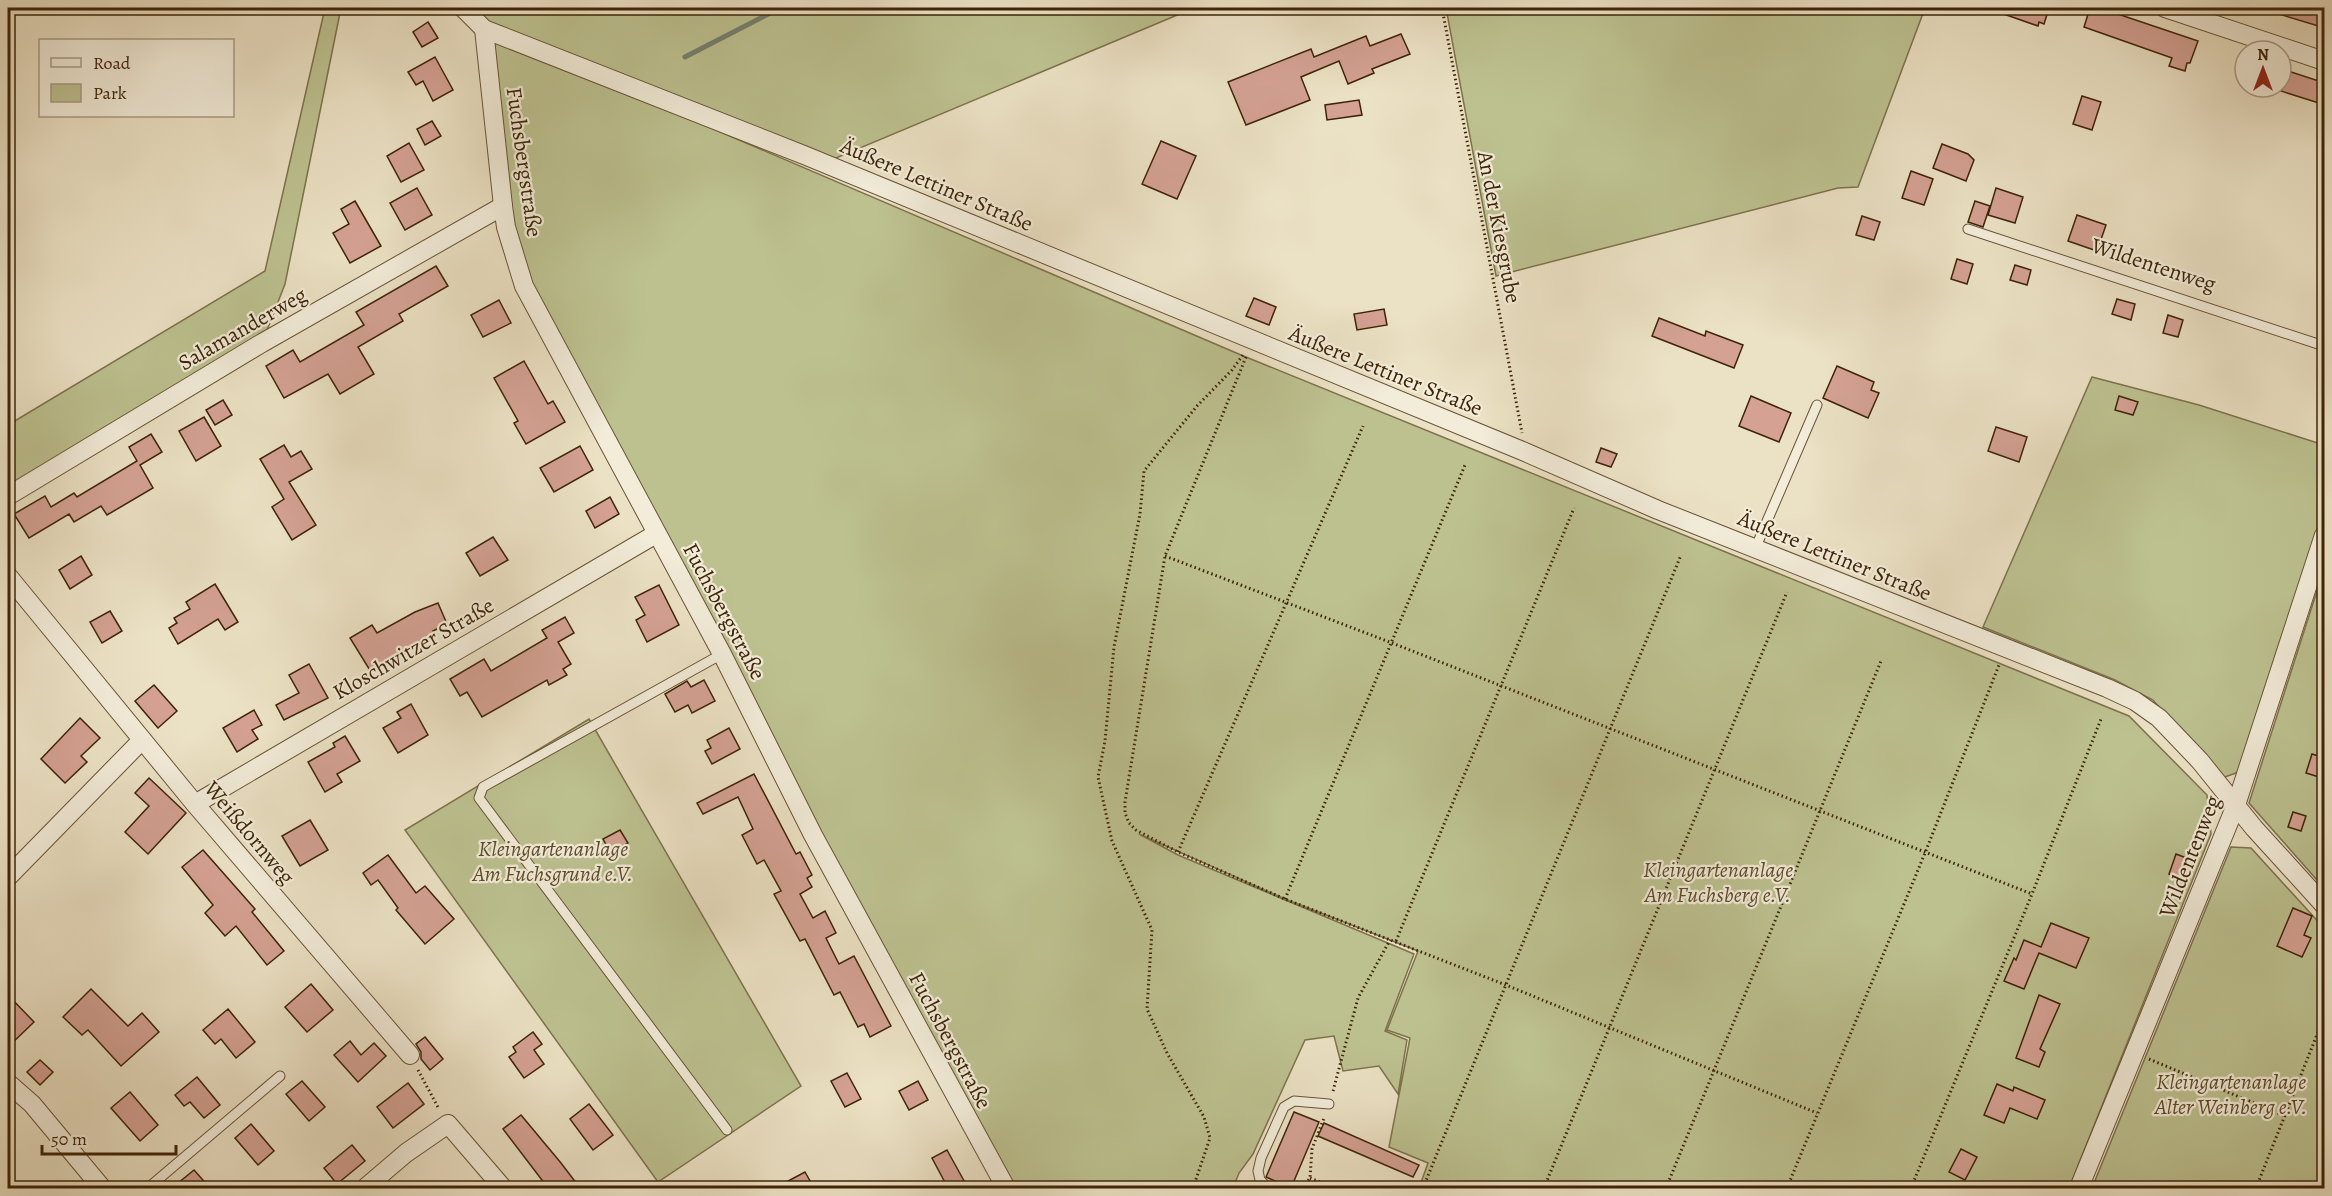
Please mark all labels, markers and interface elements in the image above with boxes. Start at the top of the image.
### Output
legend [39,39,234,117]
north arrow [2233,39,2293,99]
text: N [2257,44,2269,66]
text: Road [93,51,131,75]
text: Park [93,81,127,105]
street label: Fuchsbergstraße [499,85,549,239]
street label: Äußere Lettiner Straße [835,130,1037,239]
street label: An der Kiesgrube [1469,148,1528,306]
street label: Wildentenweg [2087,230,2220,299]
street label: Salamanderweg [173,280,312,378]
street label: Äußere Lettiner Straße [1283,318,1487,423]
street label: Äußere Lettiner Straße [1732,503,1936,608]
street label: Fuchsbergstraße [675,538,773,685]
street label: Kloschwitzer Straße [327,590,500,707]
street label: Weißdornweg [196,774,301,891]
street label: Wildentenweg [2151,791,2228,923]
park label: Kleingartenanlage Am Fuchsgrund e.V. [472,834,633,889]
park label: Kleingartenanlage Am Fuchsberg e.V. [1643,855,1793,910]
street label: Fuchsbergstraße [901,967,999,1114]
park label: Kleingartenanlage Alter Weinberg e.V. [2154,1067,2307,1122]
scale bar [42,1118,176,1156]
text: 50 m [51,1127,87,1151]

